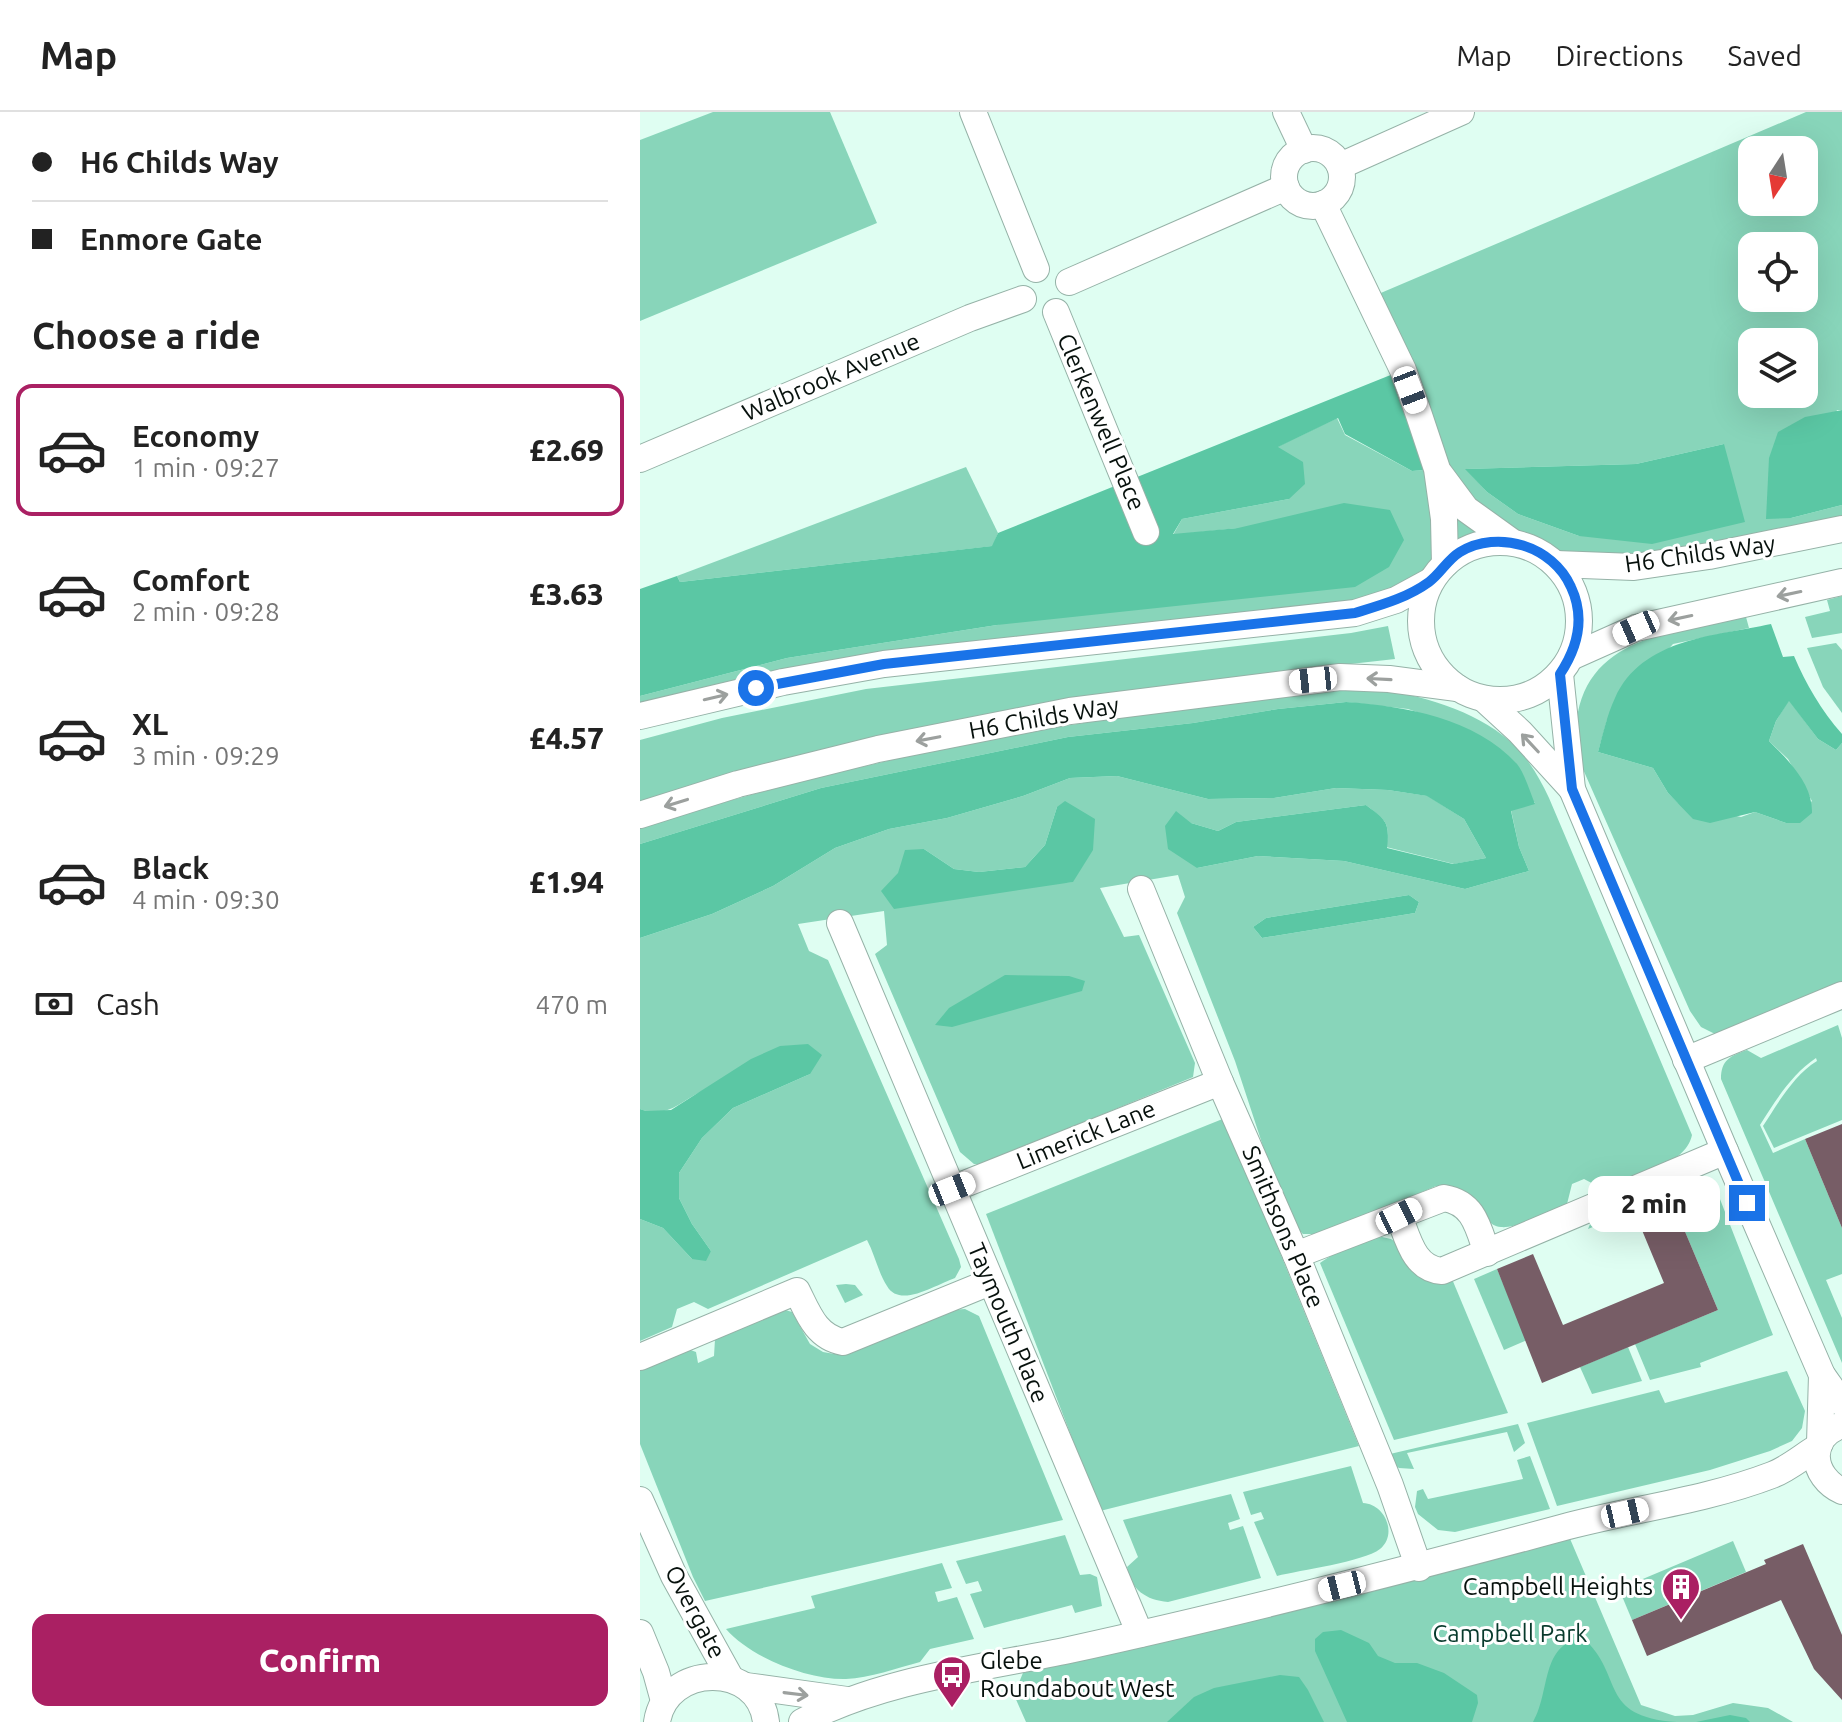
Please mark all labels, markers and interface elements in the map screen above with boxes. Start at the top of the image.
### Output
text: Map [40,34,117,76]
text: Map [1456,40,1512,71]
text: Directions [1556,40,1683,71]
text: Saved [1727,40,1802,71]
north arrow [1738,136,1818,216]
map controls [1738,136,1818,408]
text: H6 Childs Way [80,145,279,179]
text: Enmore Gate [80,222,263,256]
button: locate [1738,232,1818,312]
text: Choose a ride [32,315,261,356]
street label: Walbrook Avenue [738,327,924,426]
button: layers [1738,328,1818,408]
street label: Clerkenwell Place [1052,329,1151,514]
car [1390,363,1430,417]
icon: car [36,414,108,486]
text: Economy [132,419,259,453]
text: £2.69 [529,433,604,467]
text: 1 min · 09:27 [132,453,280,482]
street label: H6 Childs Way [1623,530,1777,577]
icon: car [36,558,108,630]
text: Comfort [132,563,250,597]
text: £3.63 [529,577,604,611]
one-way arrow [1777,587,1802,602]
text: 2 min · 09:28 [132,597,280,626]
car [1609,607,1663,649]
one-way arrow [1667,611,1693,626]
car [1288,666,1338,694]
route start [738,670,774,706]
one-way arrow [1366,671,1393,686]
one-way arrow [702,689,728,704]
street label: H6 Childs Way [967,691,1121,744]
icon: car [36,702,108,774]
text: XL [132,707,168,741]
text: £4.57 [529,721,604,755]
one-way arrow [916,732,941,747]
one-way arrow [1521,733,1539,753]
text: 3 min · 09:29 [132,741,280,770]
one-way arrow [664,797,689,812]
icon: car [36,846,108,918]
text: Black [132,851,209,885]
text: £1.94 [529,865,604,899]
text: 4 min · 09:30 [132,885,280,914]
icon: cash [32,982,76,1026]
text: Cash [96,987,160,1021]
text: 470 m [536,990,608,1019]
street label: Limerick Lane [1012,1094,1159,1175]
street label: Smithsons Place [1237,1142,1330,1312]
car [925,1169,979,1209]
callout: 2 min [1587,1175,1719,1231]
route end [1729,1185,1765,1221]
text: 2 min [1621,1189,1687,1218]
car [1372,1195,1426,1237]
street label: Taymouth Place [963,1239,1054,1407]
car [1599,1496,1651,1530]
street label: Overgate [660,1561,731,1663]
building icon: Campbell Heights [1660,1566,1702,1621]
car [1316,1569,1368,1603]
place label: Campbell Heights [1463,1573,1653,1600]
button: Confirm [32,1614,608,1706]
park label: Campbell Park [1433,1620,1587,1647]
place label: Glebe Roundabout West [980,1647,1175,1702]
bus stop icon: Glebe Roundabout West [931,1654,973,1709]
one-way arrow [783,1687,808,1702]

